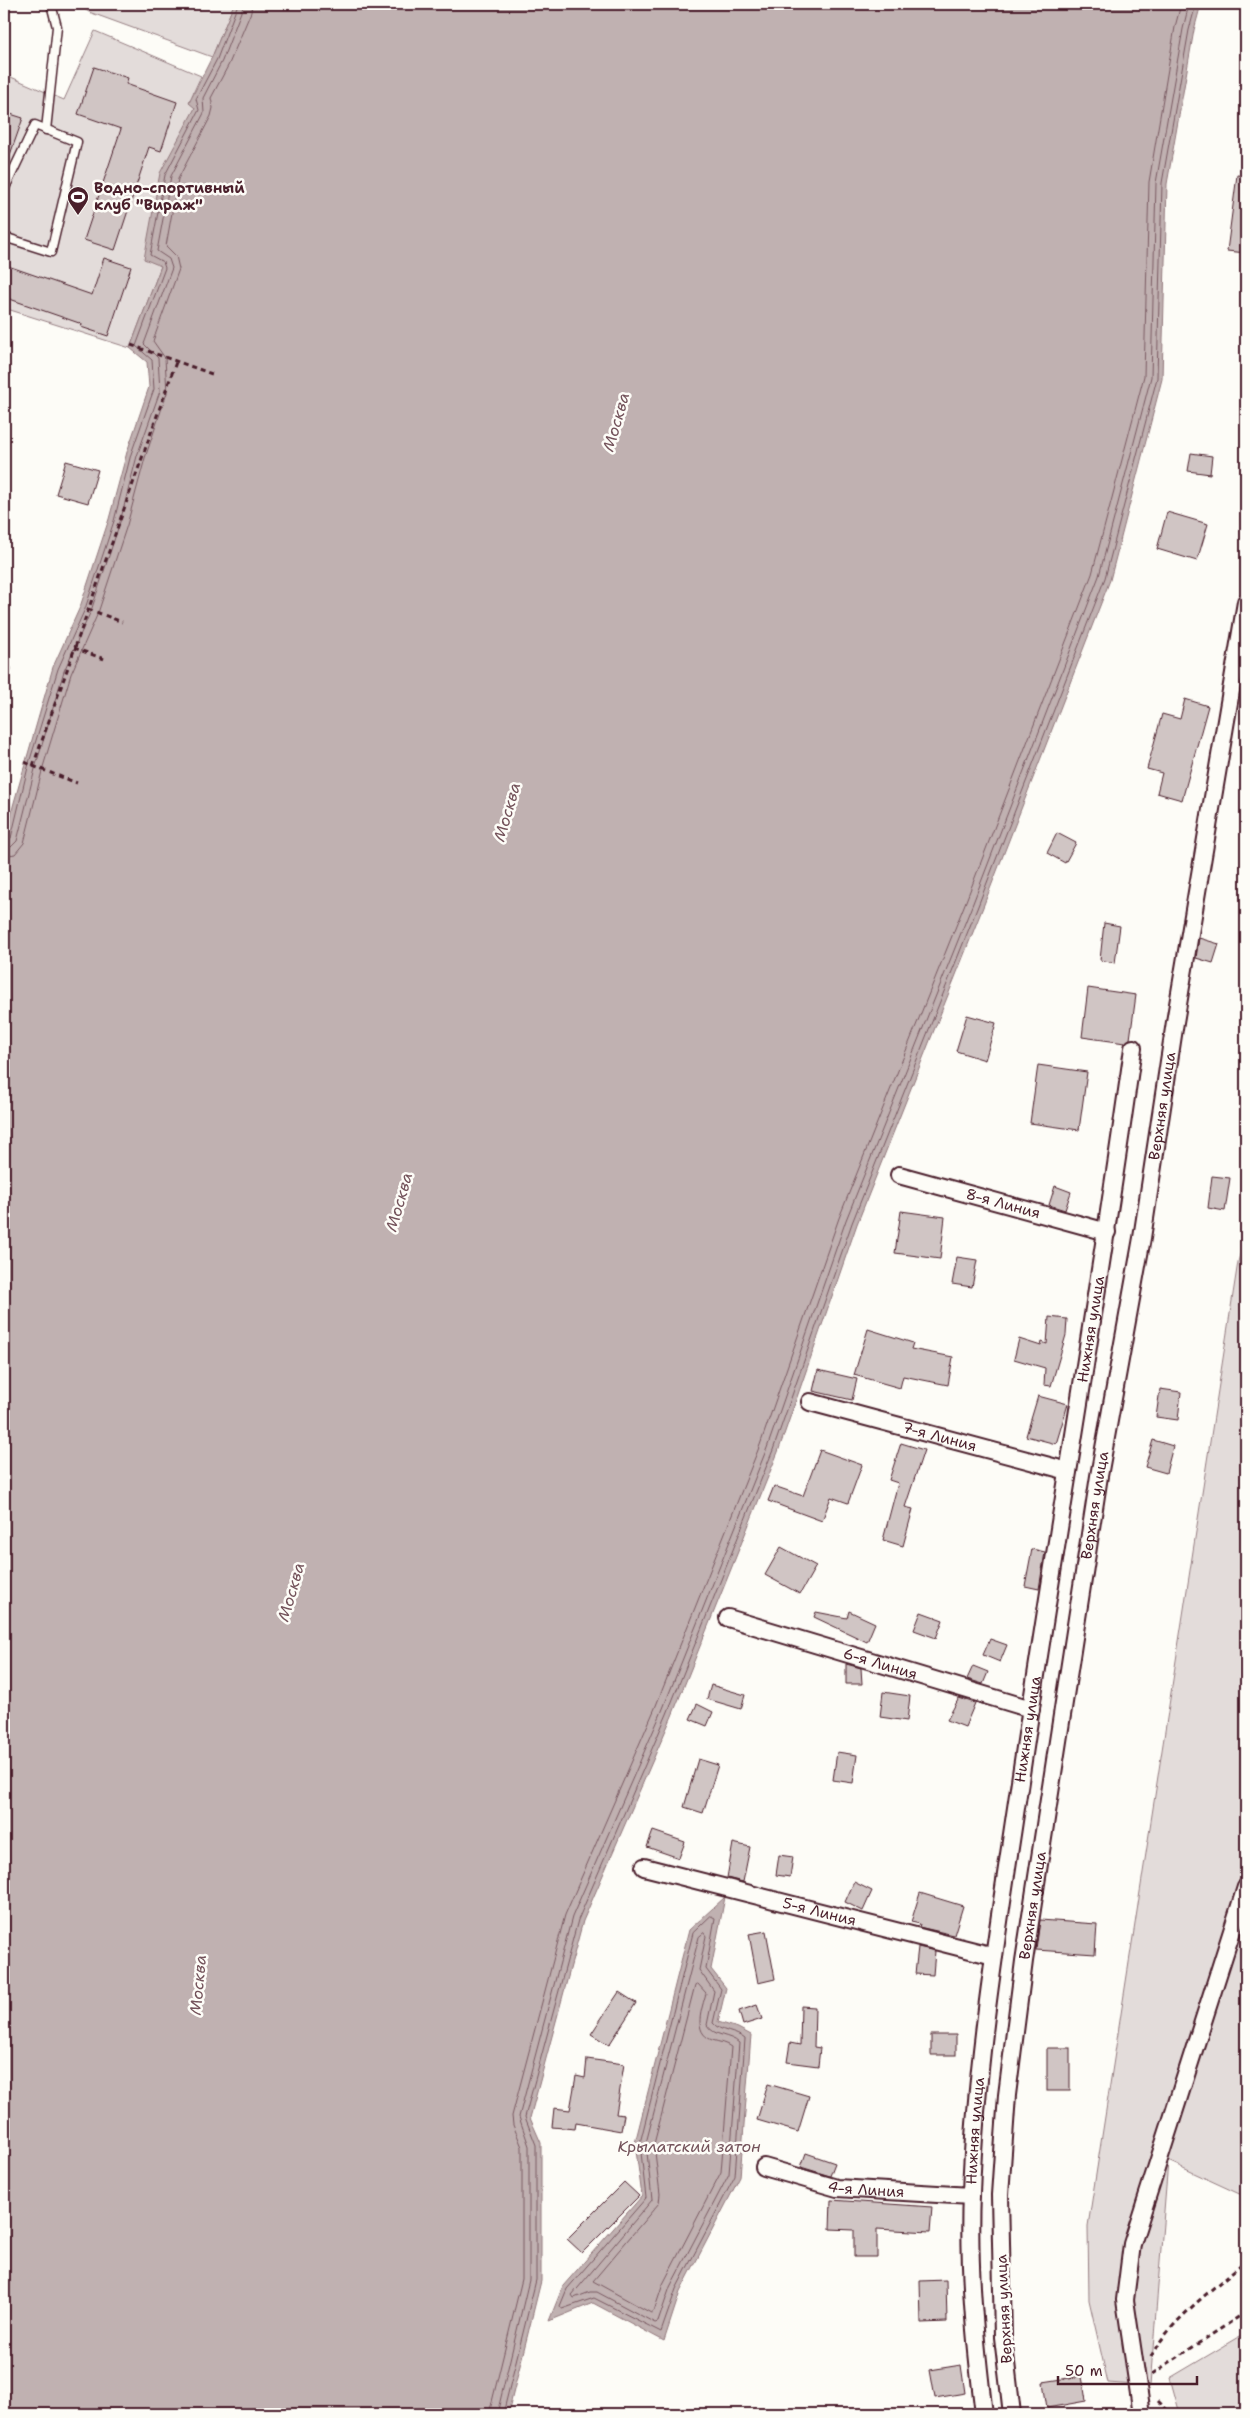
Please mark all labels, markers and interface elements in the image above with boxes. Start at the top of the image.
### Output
place label: Водно-спортивный клуб "Вираж" [94,178,245,215]
sports icon: Водно-спортивный клуб "Вираж" [66,185,90,216]
water label: Москва [598,390,634,454]
water label: Москва [489,780,525,844]
street label: Верхняя улица [1144,1050,1180,1162]
water label: Москва [381,1170,417,1234]
street label: 8-я Линия [964,1184,1043,1223]
street label: Нижняя улица [1072,1274,1109,1384]
street label: 7-я Линия [900,1417,979,1456]
street label: Верхняя улица [1076,1449,1113,1561]
water label: Москва [273,1560,309,1624]
street label: 6-я Линия [841,1643,920,1684]
street label: Нижняя улица [1010,1674,1046,1784]
street label: Верхняя улица [1014,1849,1051,1961]
street label: 5-я Линия [780,1893,858,1931]
water label: Москва [185,1954,211,2016]
street label: Нижняя улица [961,2075,989,2185]
water label: Крылатский затон [617,2136,761,2157]
street label: 4-я Линия [825,2176,905,2202]
street label: Верхняя улица [991,2253,1017,2364]
scale bar [1058,2353,1196,2385]
text: 50 m [1065,2361,1103,2381]

